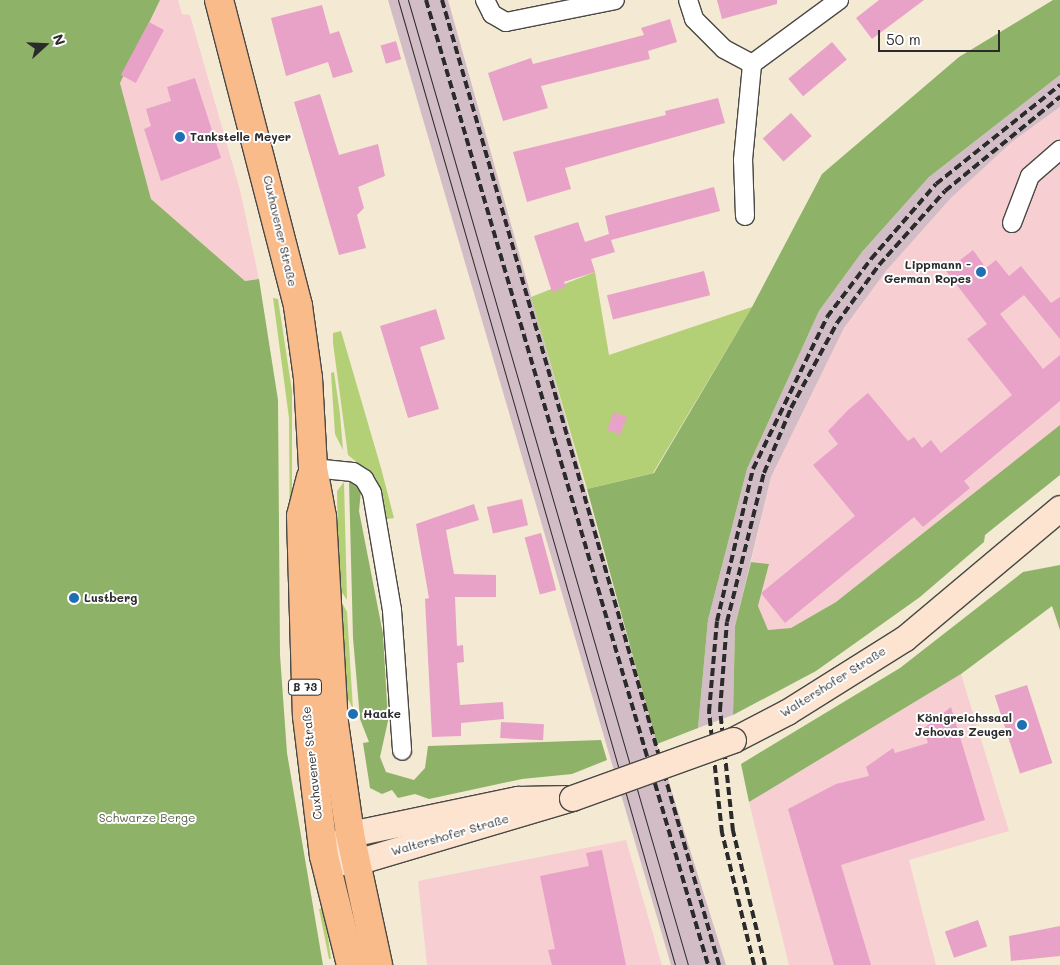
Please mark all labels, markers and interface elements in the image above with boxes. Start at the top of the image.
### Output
north arrow [20,20,70,70]
scale bar [880,20,1002,52]
text: 50 m [886,29,921,49]
text: N [49,31,70,48]
place label: Tankstelle Meyer [190,130,291,144]
marker: Tankstelle Meyer [174,131,186,143]
street label: Cuxhavener Straße [260,174,300,288]
place label: Lippmann - German Ropes [884,258,971,286]
marker: Lippmann - German Ropes [975,266,987,278]
place label: Lustberg [84,591,137,605]
marker: Lustberg [68,592,80,604]
street label: Waltershofer Straße [777,644,889,720]
road number: B 73 [288,679,322,696]
street label: Cuxhavener Straße [299,706,325,820]
place label: Haake [363,707,401,721]
marker: Haake [347,708,359,720]
place label: Königreichssaal Jehovas Zeugen [915,711,1012,739]
marker: Königreichssaal Jehovas Zeugen [1016,719,1028,731]
park label: Schwarze Berge [99,811,195,825]
street label: Waltershofer Straße [389,811,511,859]

